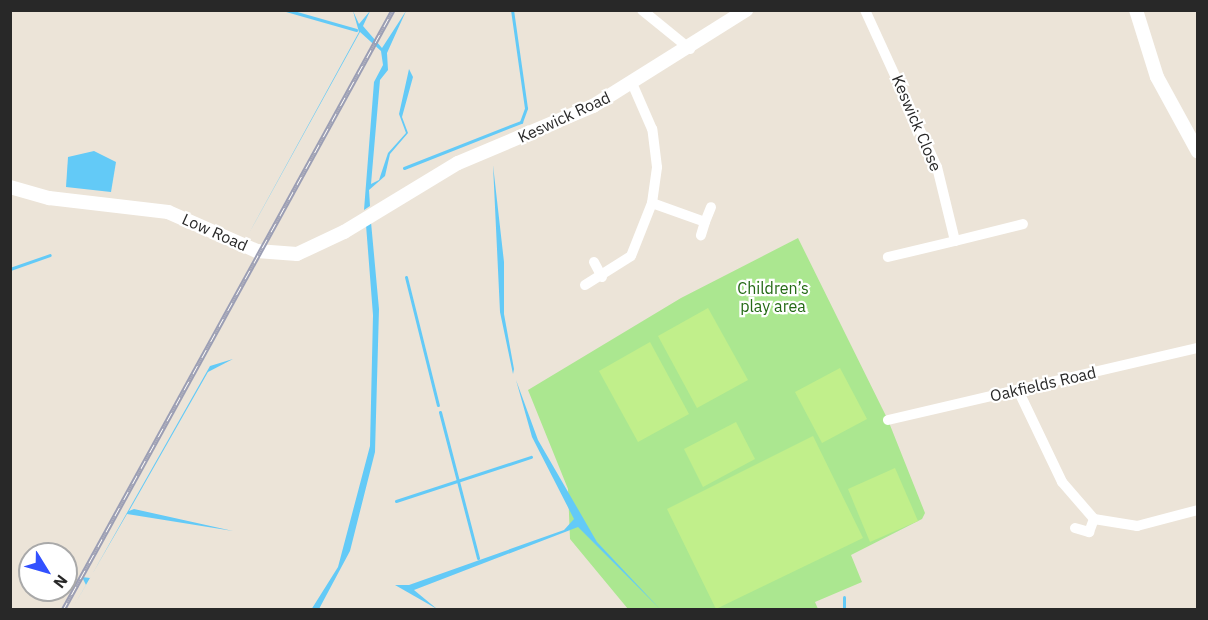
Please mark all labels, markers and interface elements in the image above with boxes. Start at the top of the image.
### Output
street label: Keswick Close [888,72,946,174]
street label: Keswick Road [515,87,613,147]
street label: Low Road [179,209,251,255]
park label: Children’s play area [737,278,809,316]
street label: Oakfields Road [988,362,1098,406]
north arrow [18,542,78,602]
text: N [49,571,72,592]

